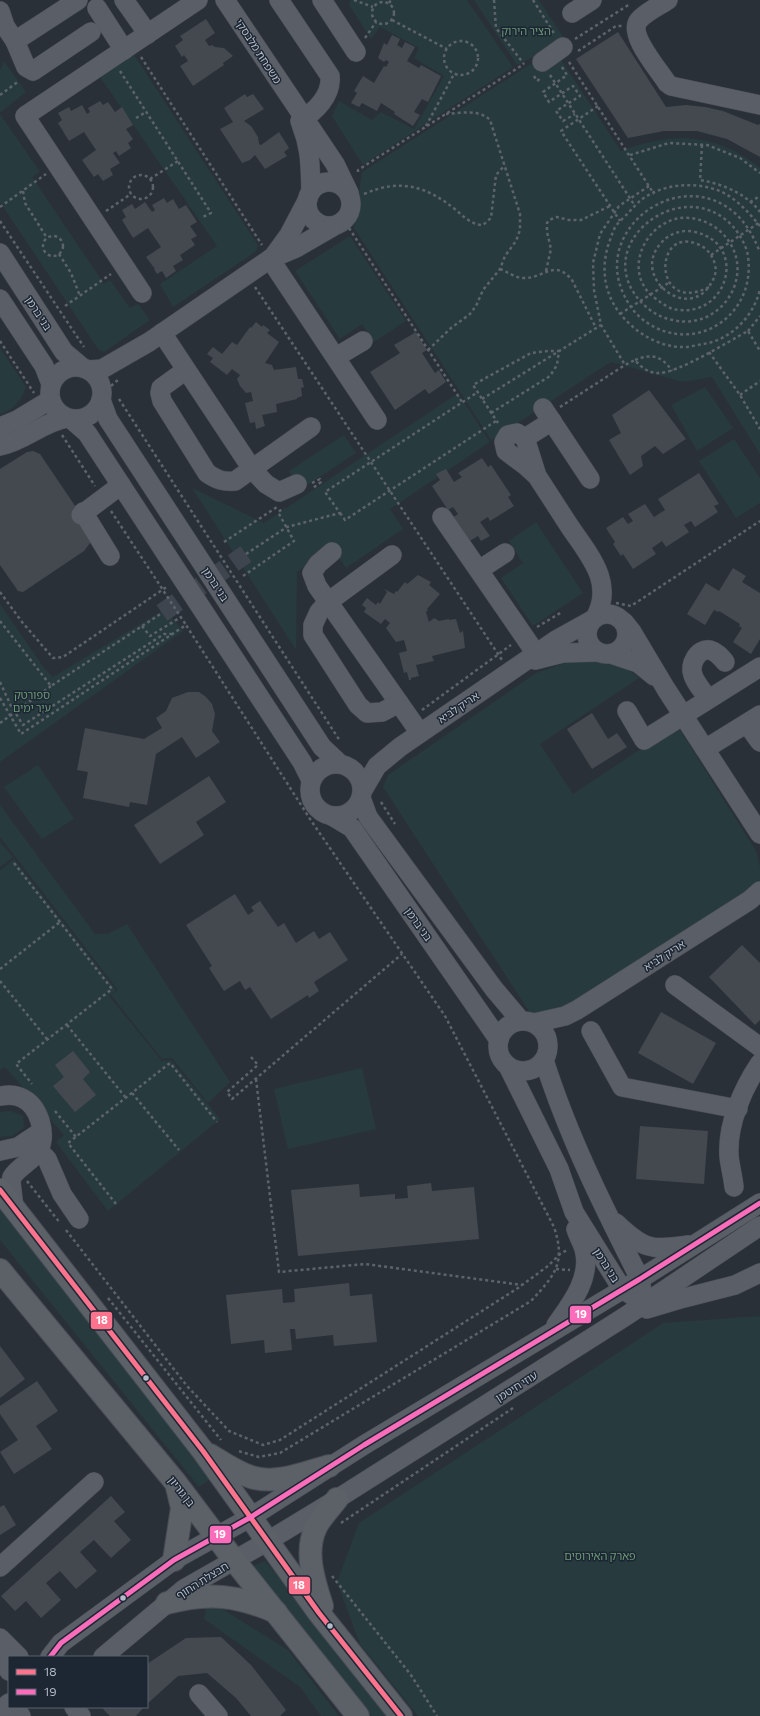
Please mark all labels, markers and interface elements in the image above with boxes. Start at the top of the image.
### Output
street label: משפחת מלבסקי [233,16,285,86]
park label: הציר הירוק [501,24,551,37]
street label: בני ברמן [23,293,55,333]
street label: בני ברמן [200,564,232,604]
park label: ספורטק עיר ימים [13,688,51,714]
street label: אריק לביא [435,689,481,725]
street label: בני ברמן [403,905,435,943]
street label: אריק לביא [641,937,687,973]
street label: בני ברמן [591,1245,623,1285]
line badge: 19 [569,1305,592,1324]
text: 19 [575,1307,587,1320]
line badge: 18 [90,1311,113,1330]
text: 18 [96,1313,108,1326]
street label: עוזי חיטמן [493,1368,539,1404]
unlabelled marker [141,1373,151,1383]
street label: בן גוריון [166,1473,198,1509]
line badge: 19 [209,1525,232,1544]
text: 19 [214,1527,226,1540]
park label: פארק האירוסים [564,1549,636,1562]
street label: חבצלת החוף [173,1559,231,1601]
line badge: 18 [288,1576,311,1595]
text: 18 [293,1578,305,1591]
unlabelled marker [118,1593,128,1603]
unlabelled marker [325,1621,335,1631]
legend [8,1656,148,1708]
text: 18 [44,1664,56,1678]
text: 19 [44,1684,56,1698]

